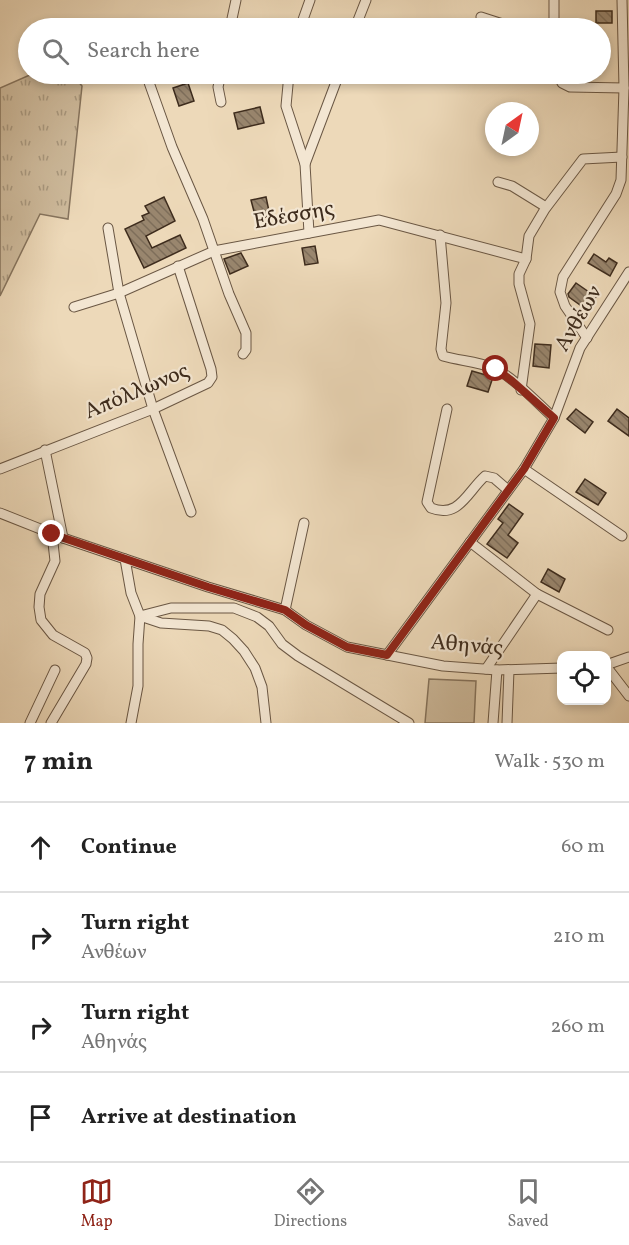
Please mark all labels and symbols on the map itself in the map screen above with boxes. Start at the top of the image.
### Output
north arrow [485,102,539,156]
street label: Εδέσσης [251,194,337,238]
street label: Ανθέων [548,280,611,358]
route start [482,355,508,381]
street label: Απόλλωνος [80,356,194,428]
route end [38,520,64,546]
street label: Αθηνάς [429,627,505,665]

